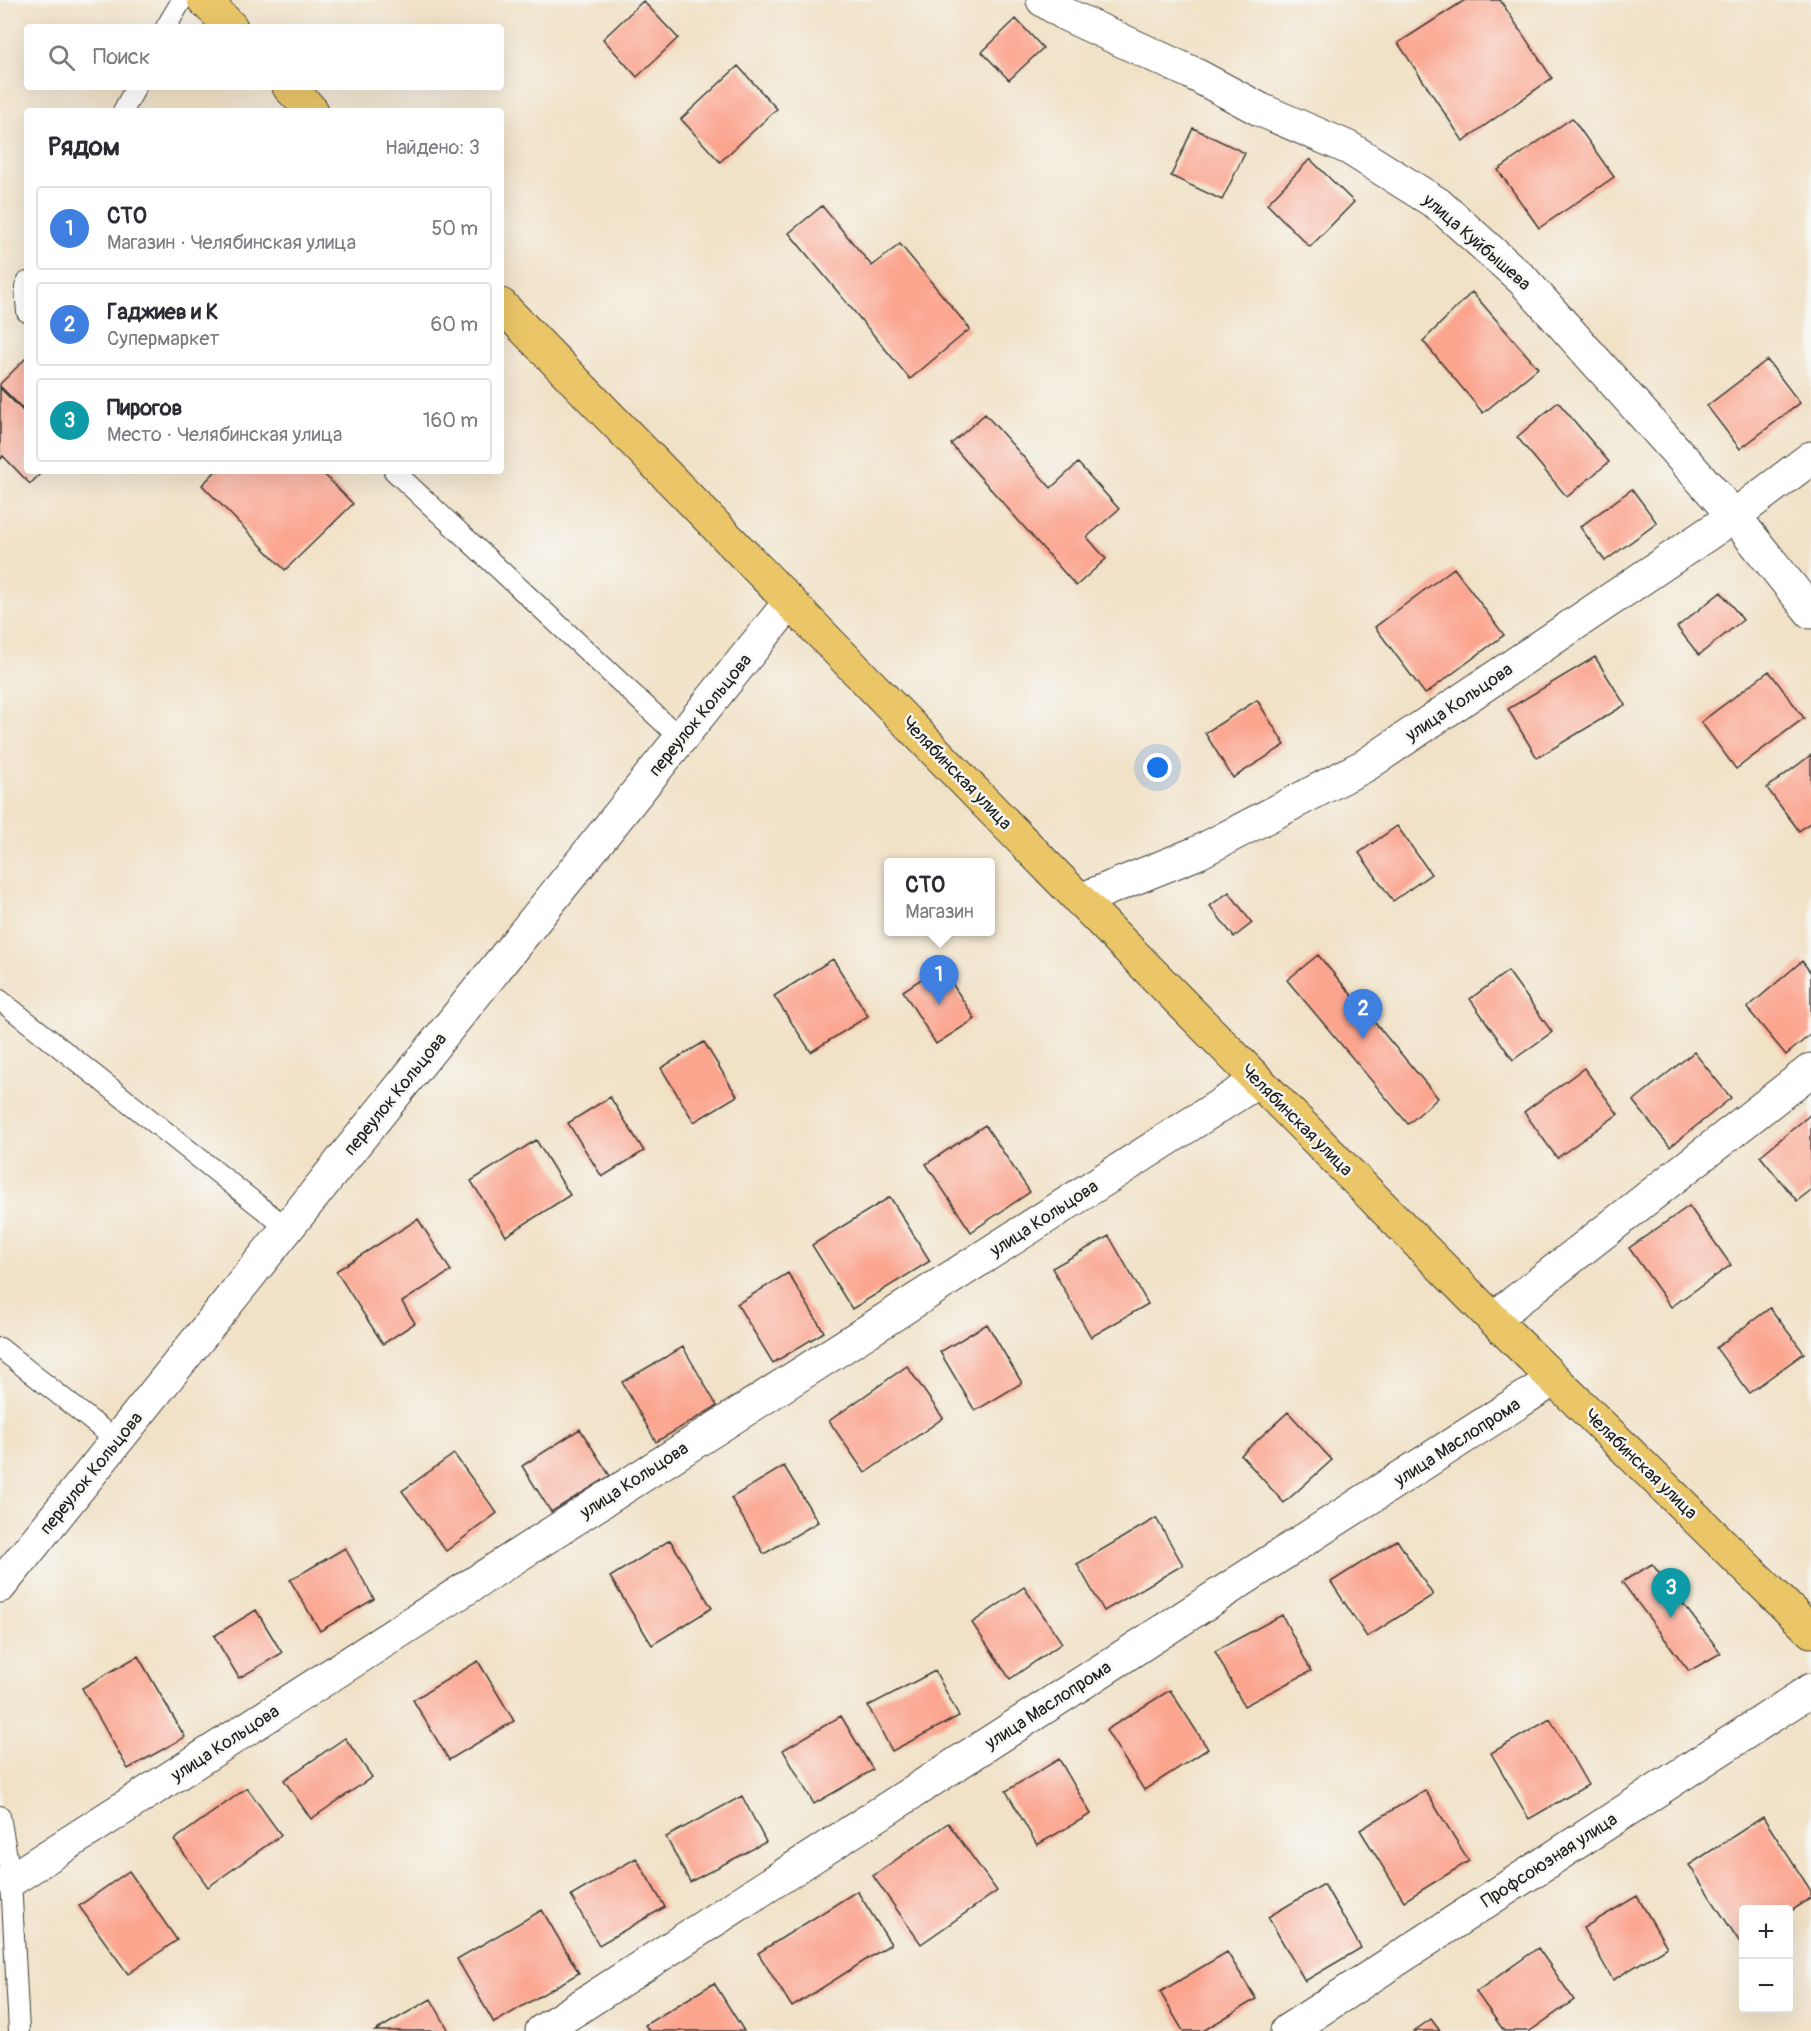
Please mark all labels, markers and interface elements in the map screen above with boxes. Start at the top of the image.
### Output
search box [24,24,504,90]
icon: search [45,41,78,74]
text: Поиск [93,43,150,71]
text: Рядом [48,131,120,163]
text: Найдено: 3 [385,135,480,160]
street label: улица Куйбышева [1417,188,1536,296]
text: СТО [107,202,147,230]
text: 1 [66,216,73,241]
text: 50 m [431,216,478,241]
text: Магазин · Челябинская улица [107,230,356,255]
text: Гаджиев и К [107,298,219,326]
text: 2 [64,312,75,337]
text: 60 m [431,312,478,337]
text: Супермаркет [107,326,219,351]
text: Пирогов [107,394,182,422]
text: 3 [64,408,75,433]
text: 160 m [423,408,478,433]
text: Место · Челябинская улица [107,422,342,447]
street label: переулок Кольцова [644,649,757,781]
street label: улица Кольцова [1400,658,1517,747]
street label: Челябинская улица [897,712,1017,835]
your location [1143,753,1172,782]
popup [884,858,995,936]
text: СТО [905,871,945,899]
text: Магазин [905,899,974,924]
pin: 1 [920,956,958,1005]
pin: 2 [1344,990,1382,1039]
street label: переулок Кольцова [339,1028,452,1160]
street label: Челябинская улица [1236,1060,1357,1181]
street label: улица Кольцова [985,1175,1103,1263]
street label: улица Маслопрома [1389,1393,1525,1492]
street label: Челябинская улица [1579,1404,1702,1524]
street label: переулок Кольцова [35,1407,148,1539]
street label: улица Кольцова [575,1437,693,1525]
pin: 3 [1652,1568,1690,1618]
street label: улица Маслопрома [980,1656,1116,1755]
street label: улица Кольцова [166,1700,284,1788]
street label: Профсоюзная улица [1477,1808,1622,1913]
map controls [1739,1905,1793,2013]
button: + [1739,1905,1793,1959]
button: − [1739,1959,1793,2013]

